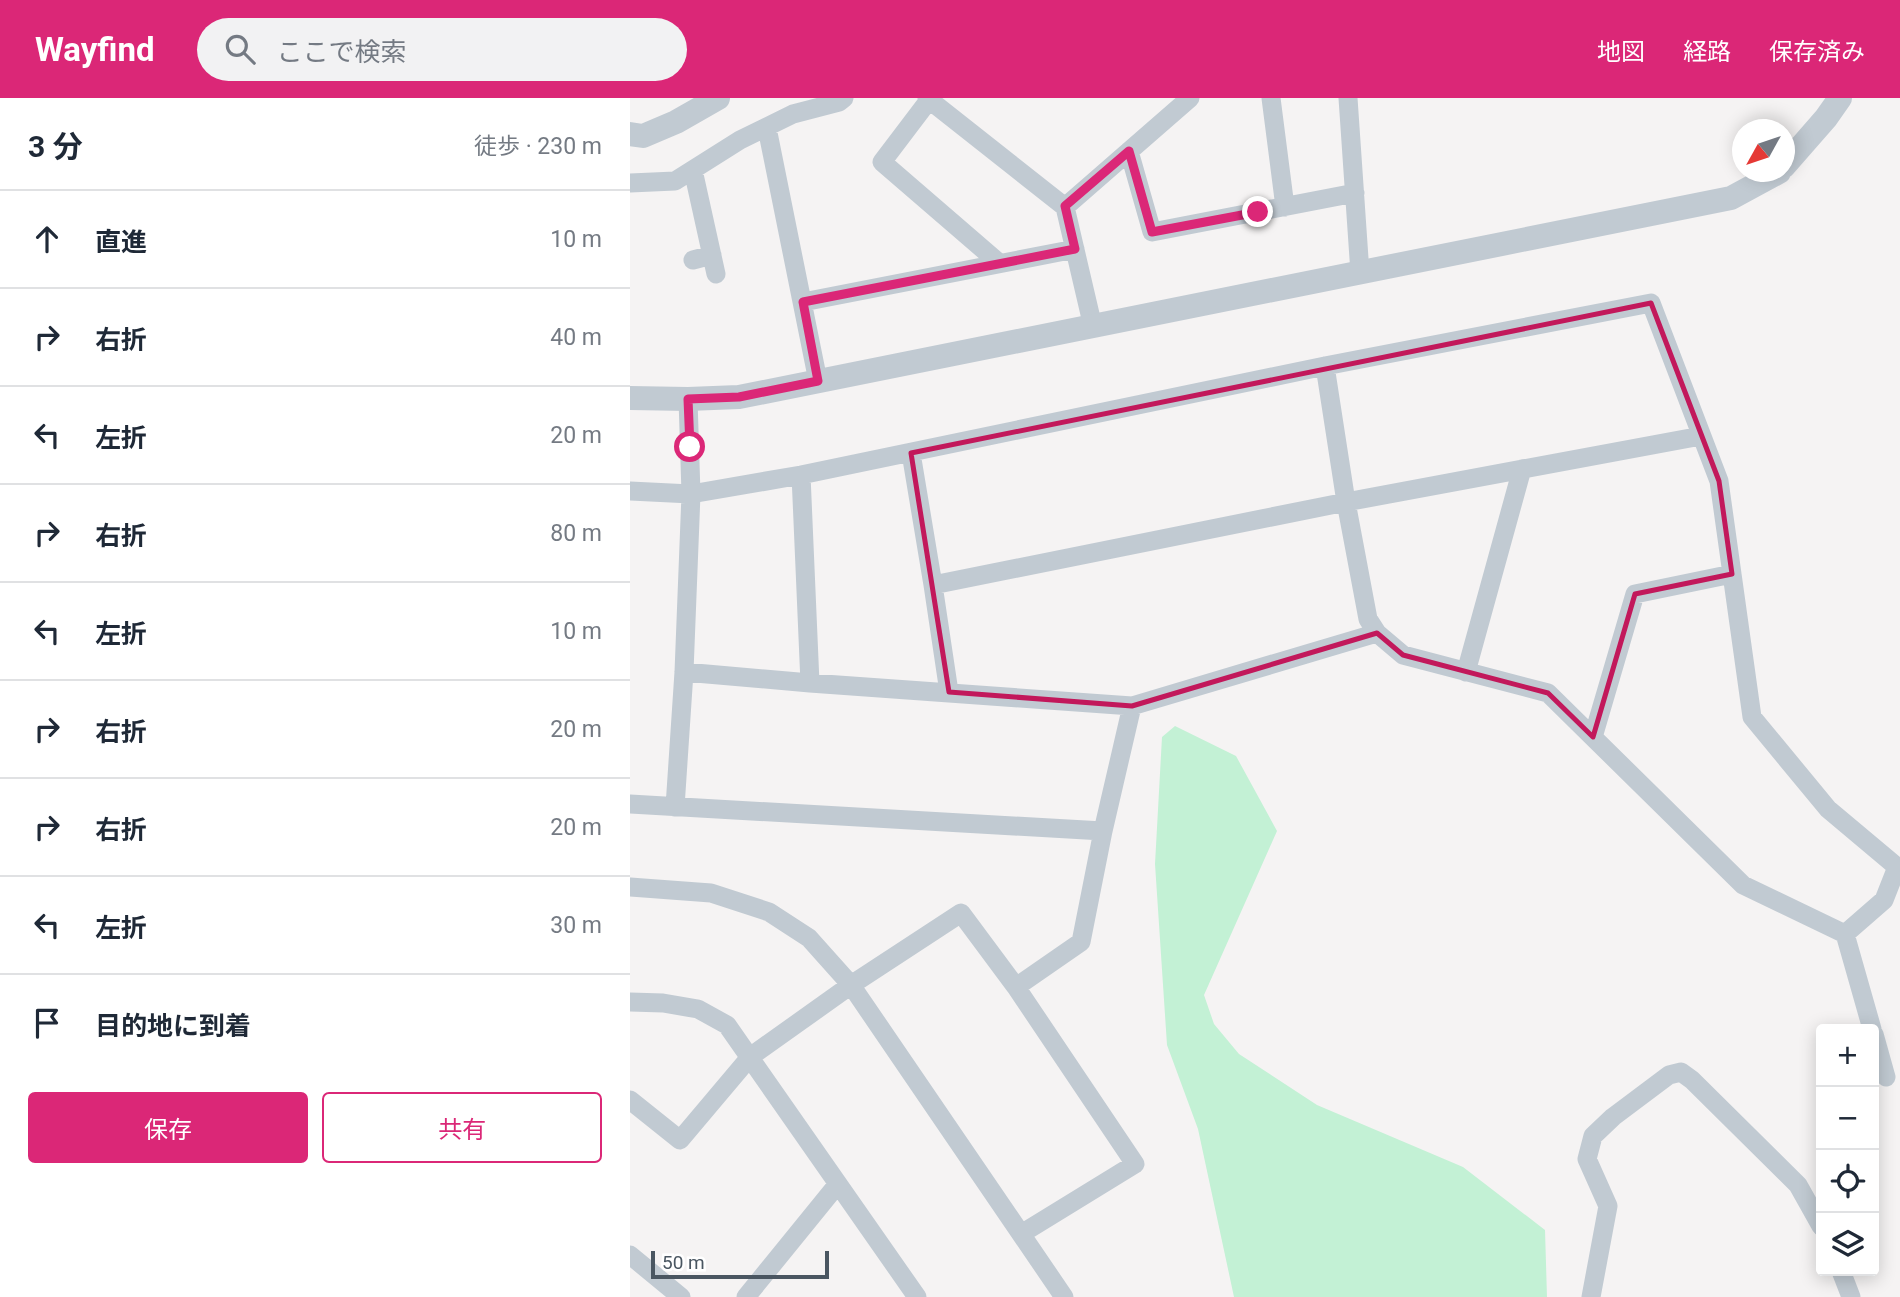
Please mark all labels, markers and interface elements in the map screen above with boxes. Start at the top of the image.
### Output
search box [197,18,687,81]
text: Wayfind [35,30,155,69]
icon: search [221,30,259,68]
text: ここで検索 [277,37,407,67]
text: 地図 [1597,38,1645,66]
text: 経路 [1683,38,1731,66]
text: 保存済み [1769,38,1865,66]
north arrow [1732,119,1795,182]
text: 3 分 [28,129,83,164]
text: 徒歩 · 230 m [474,133,602,160]
route end [1242,196,1273,227]
icon: ahead [28,220,66,258]
text: 10 m [550,226,602,253]
text: 直進 [95,227,147,257]
icon: right [28,318,66,356]
text: 40 m [550,324,602,351]
text: 右折 [95,325,147,355]
icon: left [28,416,66,454]
text: 20 m [550,422,602,449]
text: 左折 [95,423,147,453]
route start [674,431,705,462]
icon: right [28,514,66,552]
text: 80 m [550,520,602,547]
text: 右折 [95,521,147,551]
icon: left [28,612,66,650]
text: 10 m [550,618,602,645]
text: 左折 [95,619,147,649]
icon: right [28,710,66,748]
text: 20 m [550,716,602,743]
text: 右折 [95,717,147,747]
icon: right [28,808,66,846]
text: 20 m [550,814,602,841]
text: 右折 [95,815,147,845]
icon: left [28,906,66,944]
text: 30 m [550,912,602,939]
text: 左折 [95,913,147,943]
icon: arrive [28,1004,66,1042]
text: 目的地に到着 [95,1011,251,1041]
map controls [1816,1024,1879,1276]
button: + [1816,1024,1879,1087]
button: − [1816,1087,1879,1150]
button: 保存 [28,1092,308,1163]
button: 共有 [322,1092,602,1163]
button: locate [1816,1150,1879,1213]
button: layers [1816,1213,1879,1276]
scale bar [651,1248,830,1280]
text: 50 m [662,1251,705,1274]

